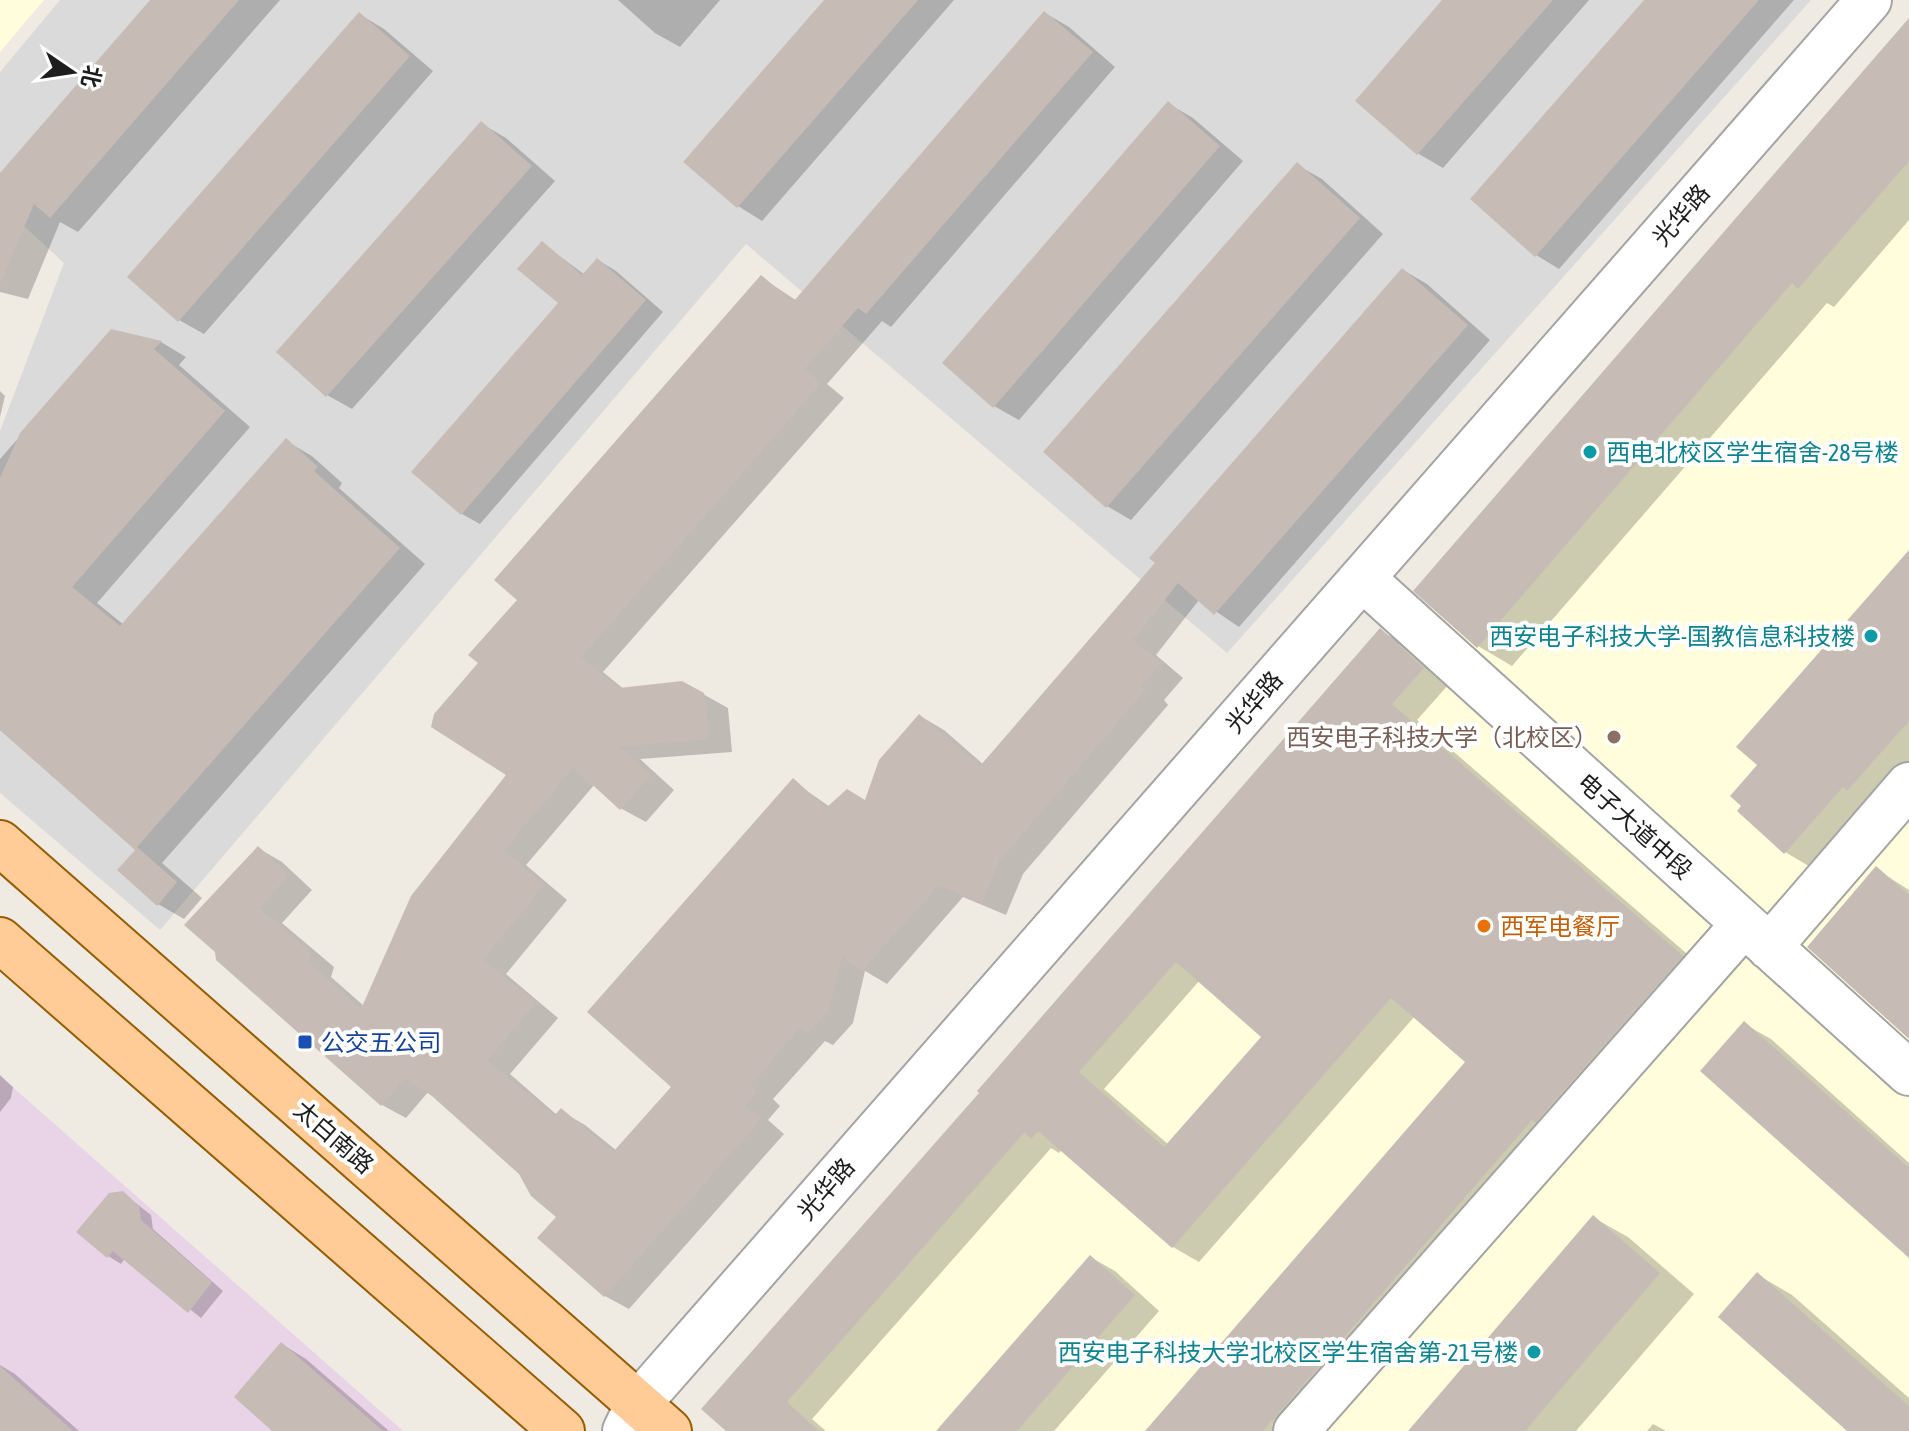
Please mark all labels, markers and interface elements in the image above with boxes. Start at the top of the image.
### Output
north arrow [32,32,112,112]
text: 北 [76,63,107,90]
street label: 光华路 [1647,179,1715,251]
place label: 西电北校区学生宿舍-28号楼 [1606,439,1899,466]
marker: 西电北校区学生宿舍-28号楼 [1581,443,1599,461]
place label: 西安电子科技大学-国教信息科技楼 [1489,623,1855,650]
marker: 西安电子科技大学-国教信息科技楼 [1862,627,1880,645]
street label: 光华路 [1220,666,1288,738]
place label: 西安电子科技大学（北校区） [1286,724,1598,751]
marker: 西安电子科技大学（北校区） [1605,728,1623,746]
street label: 电子大道中段 [1572,768,1698,884]
place label: 西军电餐厅 [1500,913,1620,940]
marker: 西军电餐厅 [1475,917,1493,935]
place label: 公交五公司 [321,1029,441,1056]
marker: 公交五公司 [296,1033,314,1051]
street label: 太白南路 [289,1095,379,1179]
street label: 光华路 [792,1153,860,1225]
place label: 西安电子科技大学北校区学生宿舍第-21号楼 [1057,1339,1518,1366]
marker: 西安电子科技大学北校区学生宿舍第-21号楼 [1525,1343,1543,1361]

